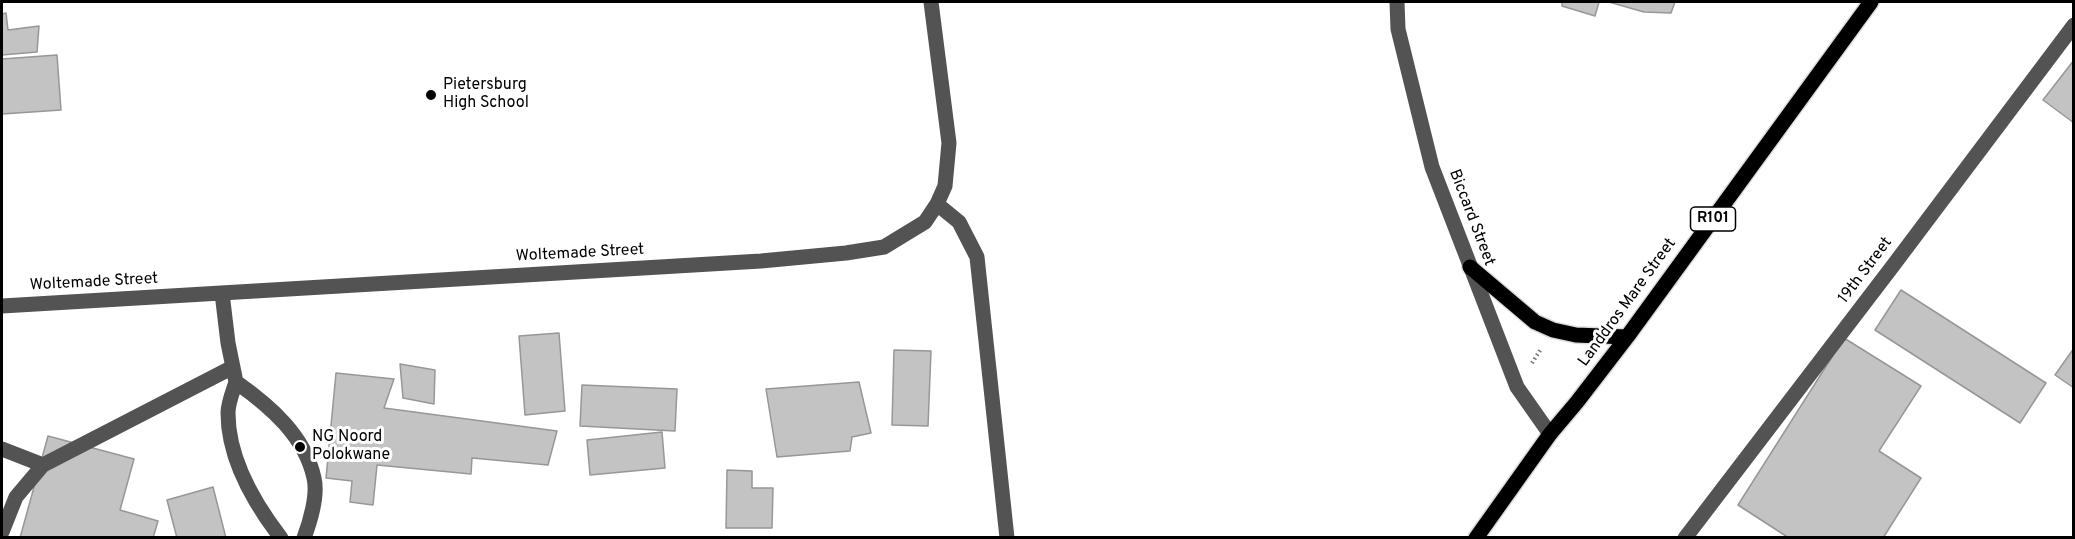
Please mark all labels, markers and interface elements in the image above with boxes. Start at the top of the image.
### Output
place label: Pietersburg High School [443,76,529,114]
marker: Pietersburg High School [424,88,438,102]
street label: Biccard Street [1444,167,1498,269]
road number: R101 [1690,207,1736,231]
street label: 19th Street [1835,234,1897,308]
street label: Landdros Mare Street [1575,235,1681,371]
street label: Woltemade Street [515,241,645,267]
street label: Woltemade Street [29,270,159,296]
place label: NG Noord Polokwane [312,428,390,466]
marker: NG Noord Polokwane [293,440,307,454]

